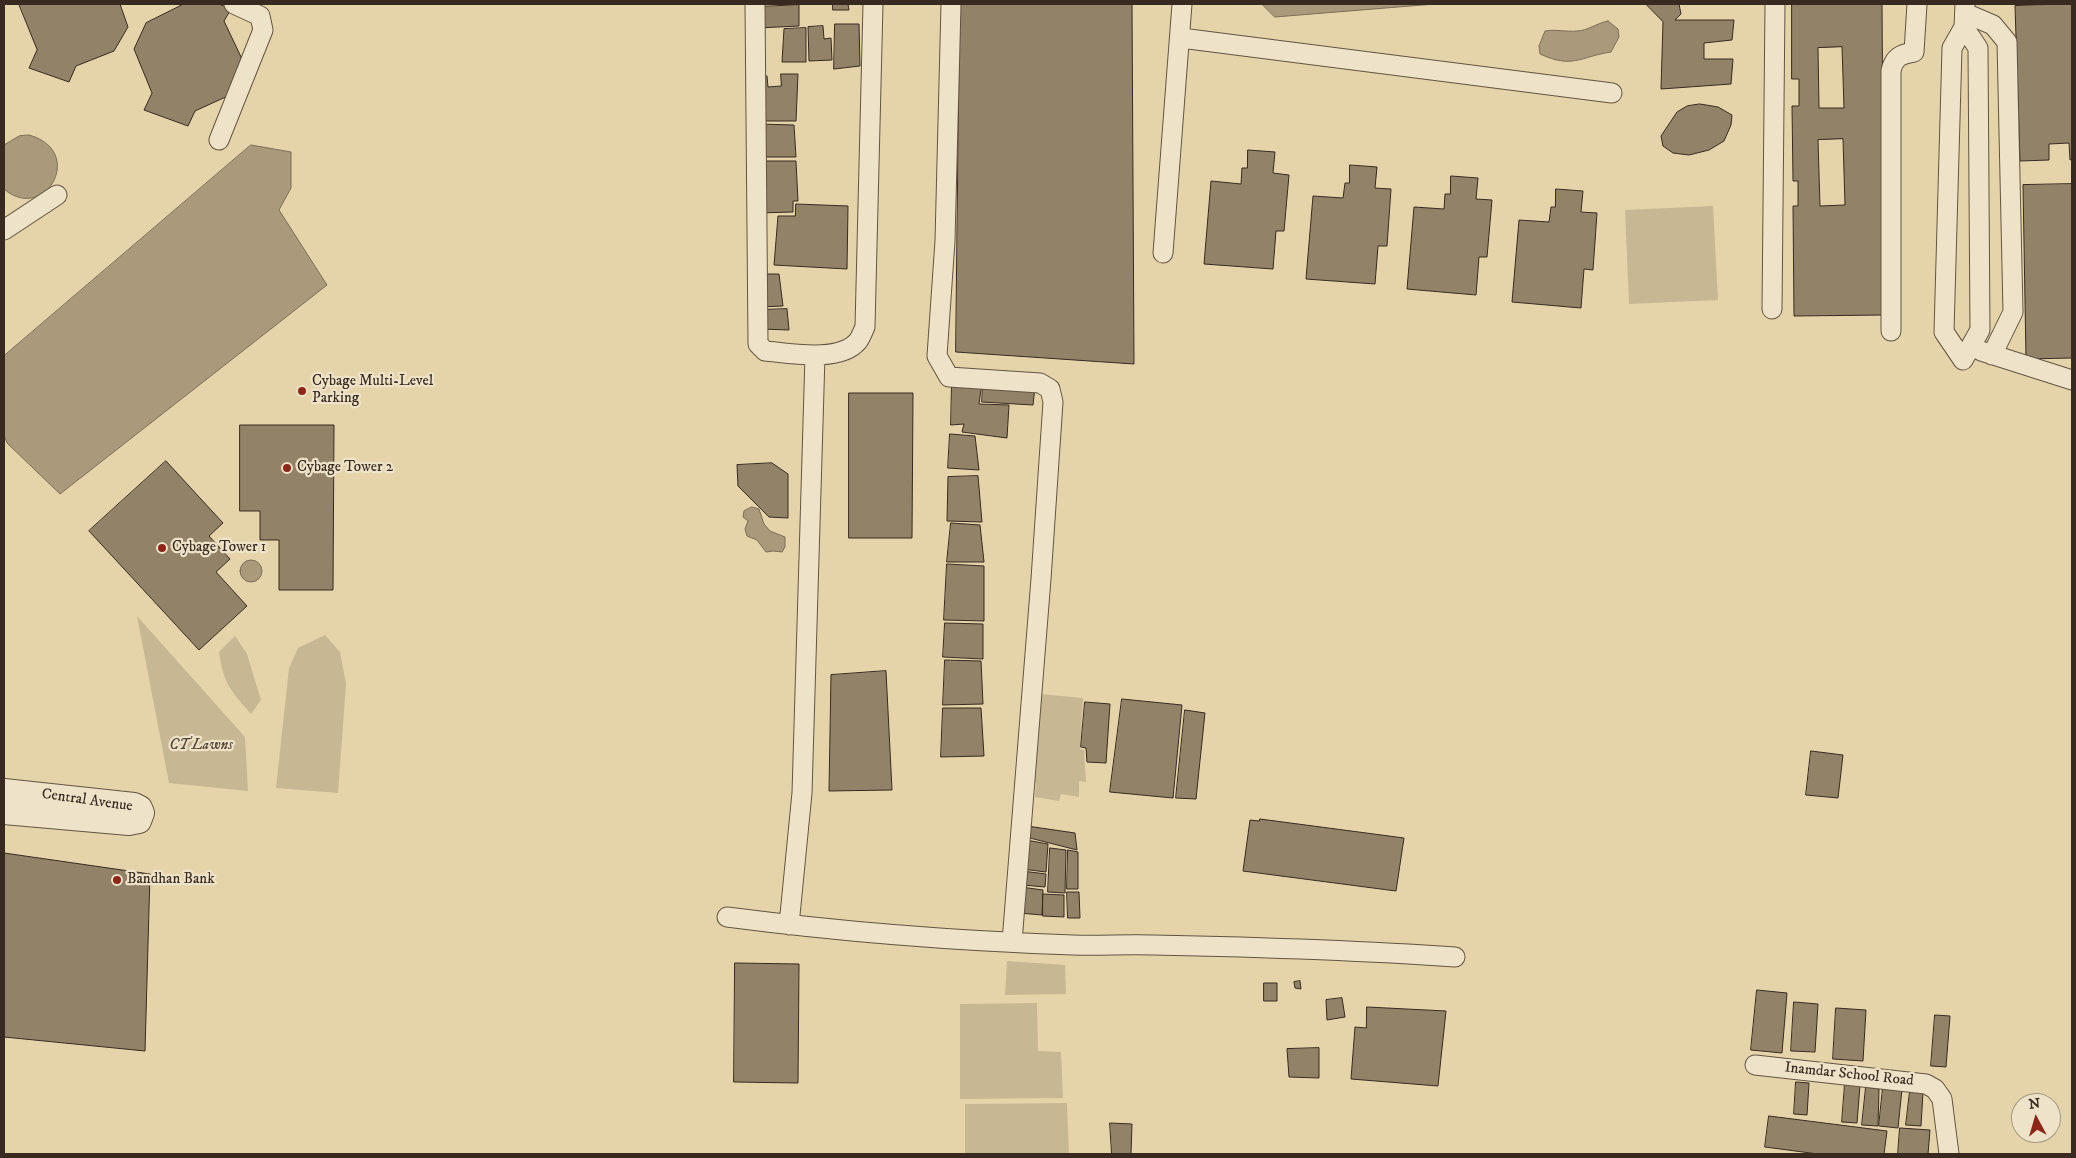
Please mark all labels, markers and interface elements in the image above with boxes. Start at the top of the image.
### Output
place label: Cybage Multi-Level Parking [312,373,433,408]
marker: Cybage Multi-Level Parking [296,385,308,397]
place label: Cybage Tower 2 [297,459,393,477]
marker: Cybage Tower 2 [281,462,293,474]
place label: Cybage Tower 1 [172,539,266,557]
marker: Cybage Tower 1 [156,542,168,554]
park label: CT Lawns [169,737,233,755]
street label: Central Avenue [40,786,134,816]
place label: Bandhan Bank [127,871,215,889]
marker: Bandhan Bank [111,874,123,886]
street label: Inamdar School Road [1784,1059,1914,1091]
north arrow [2011,1093,2061,1143]
text: N [2028,1095,2041,1114]

